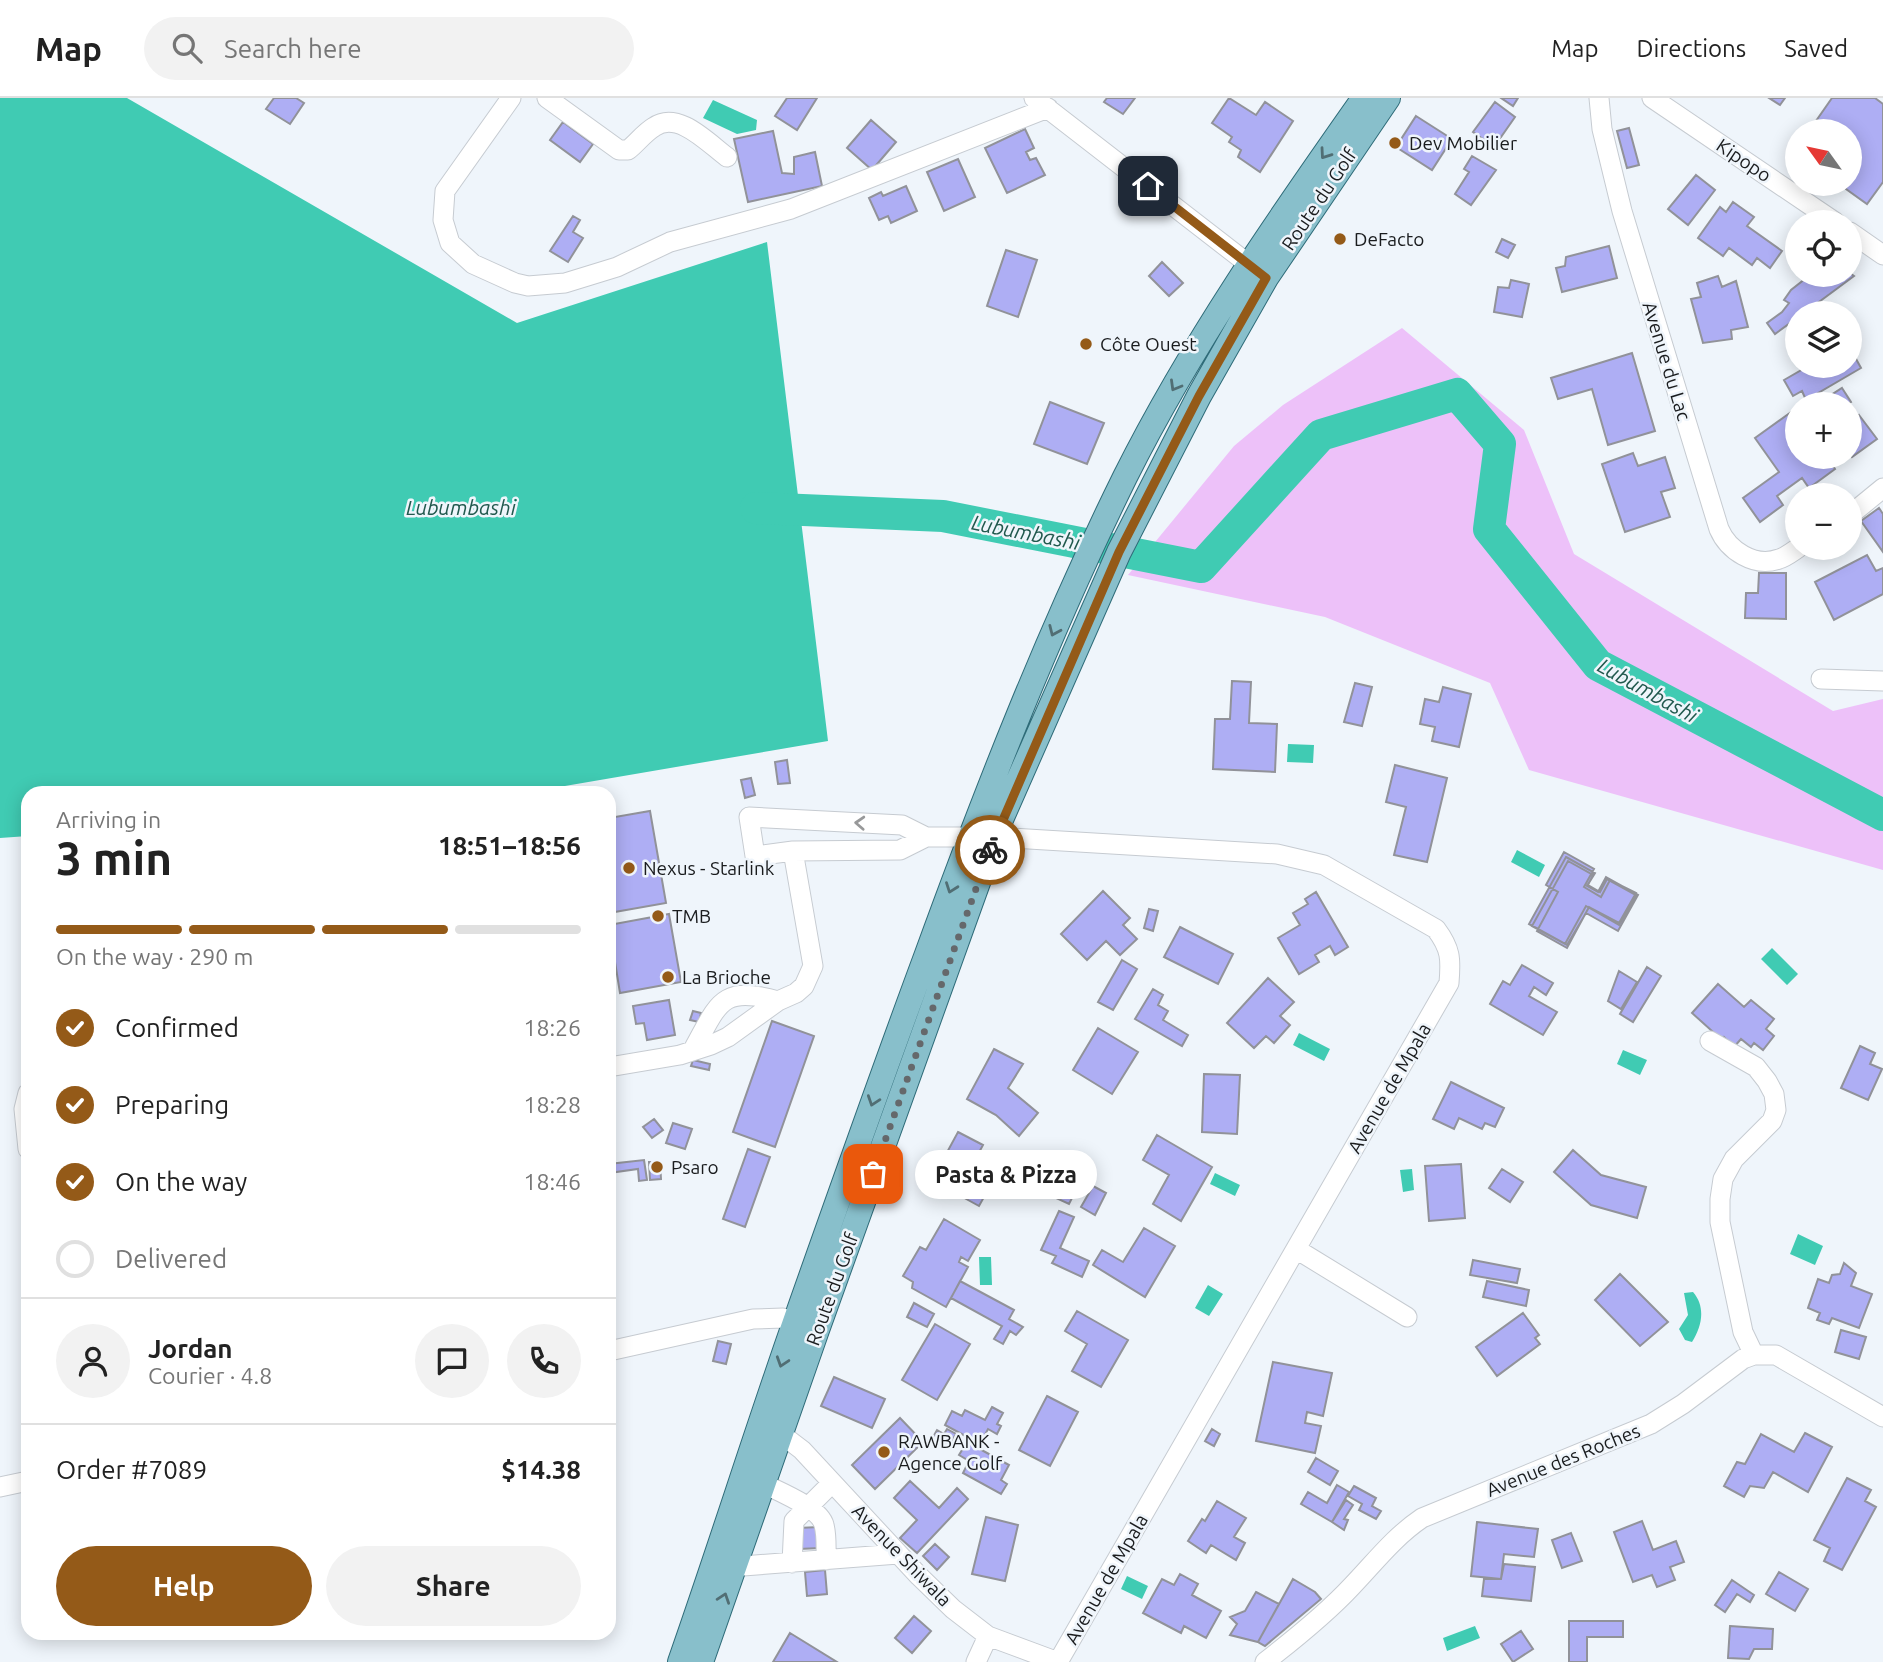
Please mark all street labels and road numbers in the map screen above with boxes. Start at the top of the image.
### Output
street label: Kipopo [1713,134,1775,186]
street label: Route du Golf [1277,143,1362,254]
street label: Avenue du Lac [1639,299,1696,423]
street label: Avenue de Mpala [1343,1019,1435,1157]
street label: Route du Golf [801,1229,863,1348]
street label: Avenue des Roches [1483,1419,1643,1501]
street label: Avenue Shiwala [848,1500,956,1610]
street label: Avenue de Mpala [1060,1510,1152,1648]

